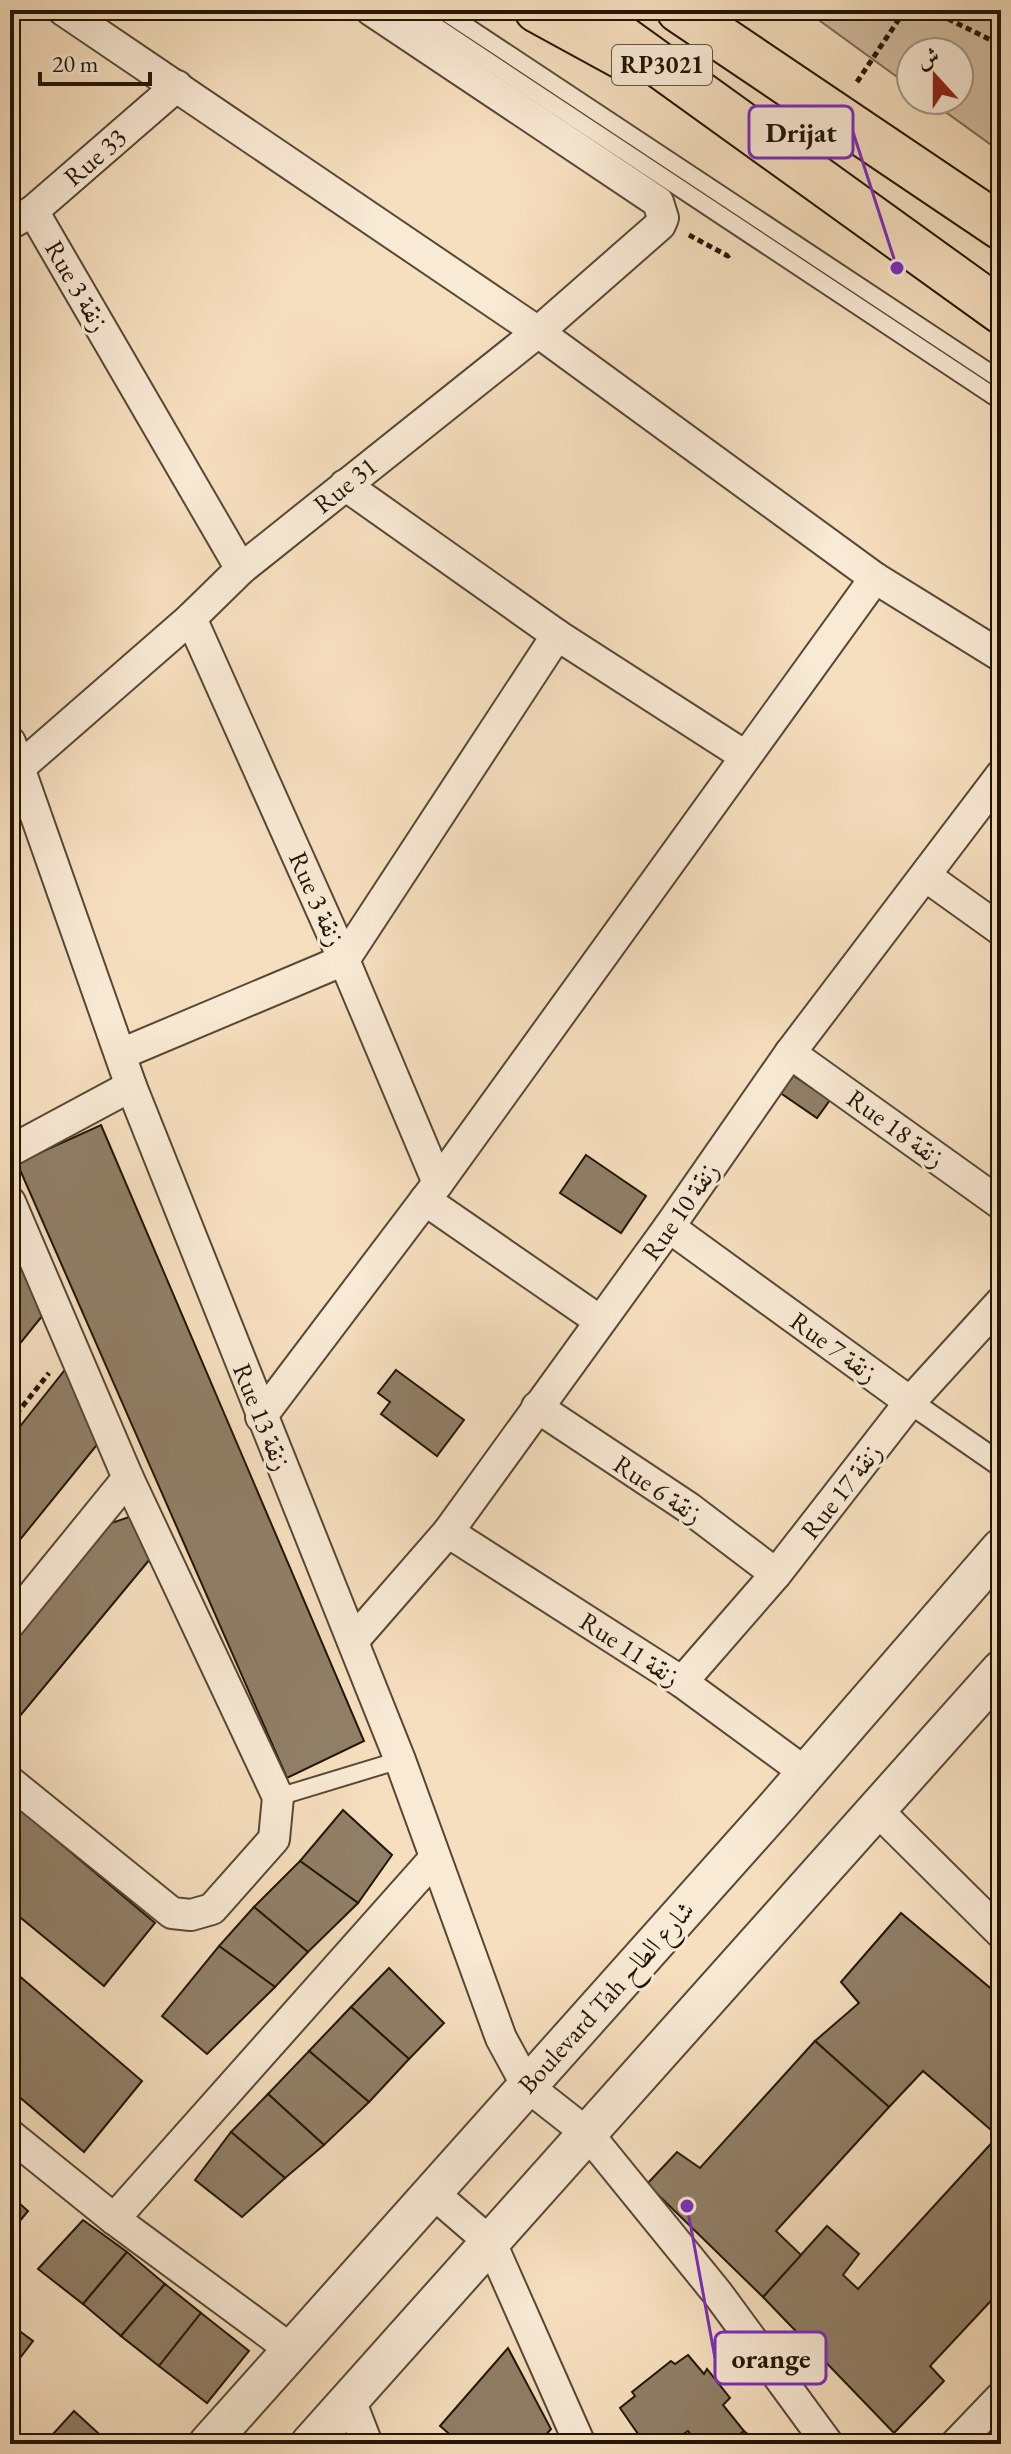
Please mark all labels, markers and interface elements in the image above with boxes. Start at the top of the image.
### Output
scale bar [40,36,150,86]
north arrow [895,36,975,116]
text: ش [913,40,943,75]
road number: RP3021 [612,45,712,85]
text: 20 m [52,48,99,79]
callout: Drijat [749,106,853,158]
text: Drijat [765,114,837,150]
street label: Rue 33 [56,120,134,194]
street label: Rue 3 زنقة [37,234,117,338]
street label: Rue 31 [306,449,384,521]
street label: Rue 3 زنقة [281,846,353,952]
street label: Rue 18 زنقة [840,1081,952,1175]
street label: Rue 10 زنقة [634,1155,726,1267]
street label: Rue 7 زنقة [783,1304,885,1390]
street label: Rue 13 زنقة [225,1358,299,1476]
street label: Rue 17 زنقة [793,1436,889,1546]
street label: Rue 6 زنقة [607,1447,709,1531]
street label: Rue 11 زنقة [573,1604,687,1694]
street label: Boulevard Tah شارع الطاح [510,1893,707,2105]
callout: orange [715,2332,826,2384]
text: orange [731,2340,811,2376]

